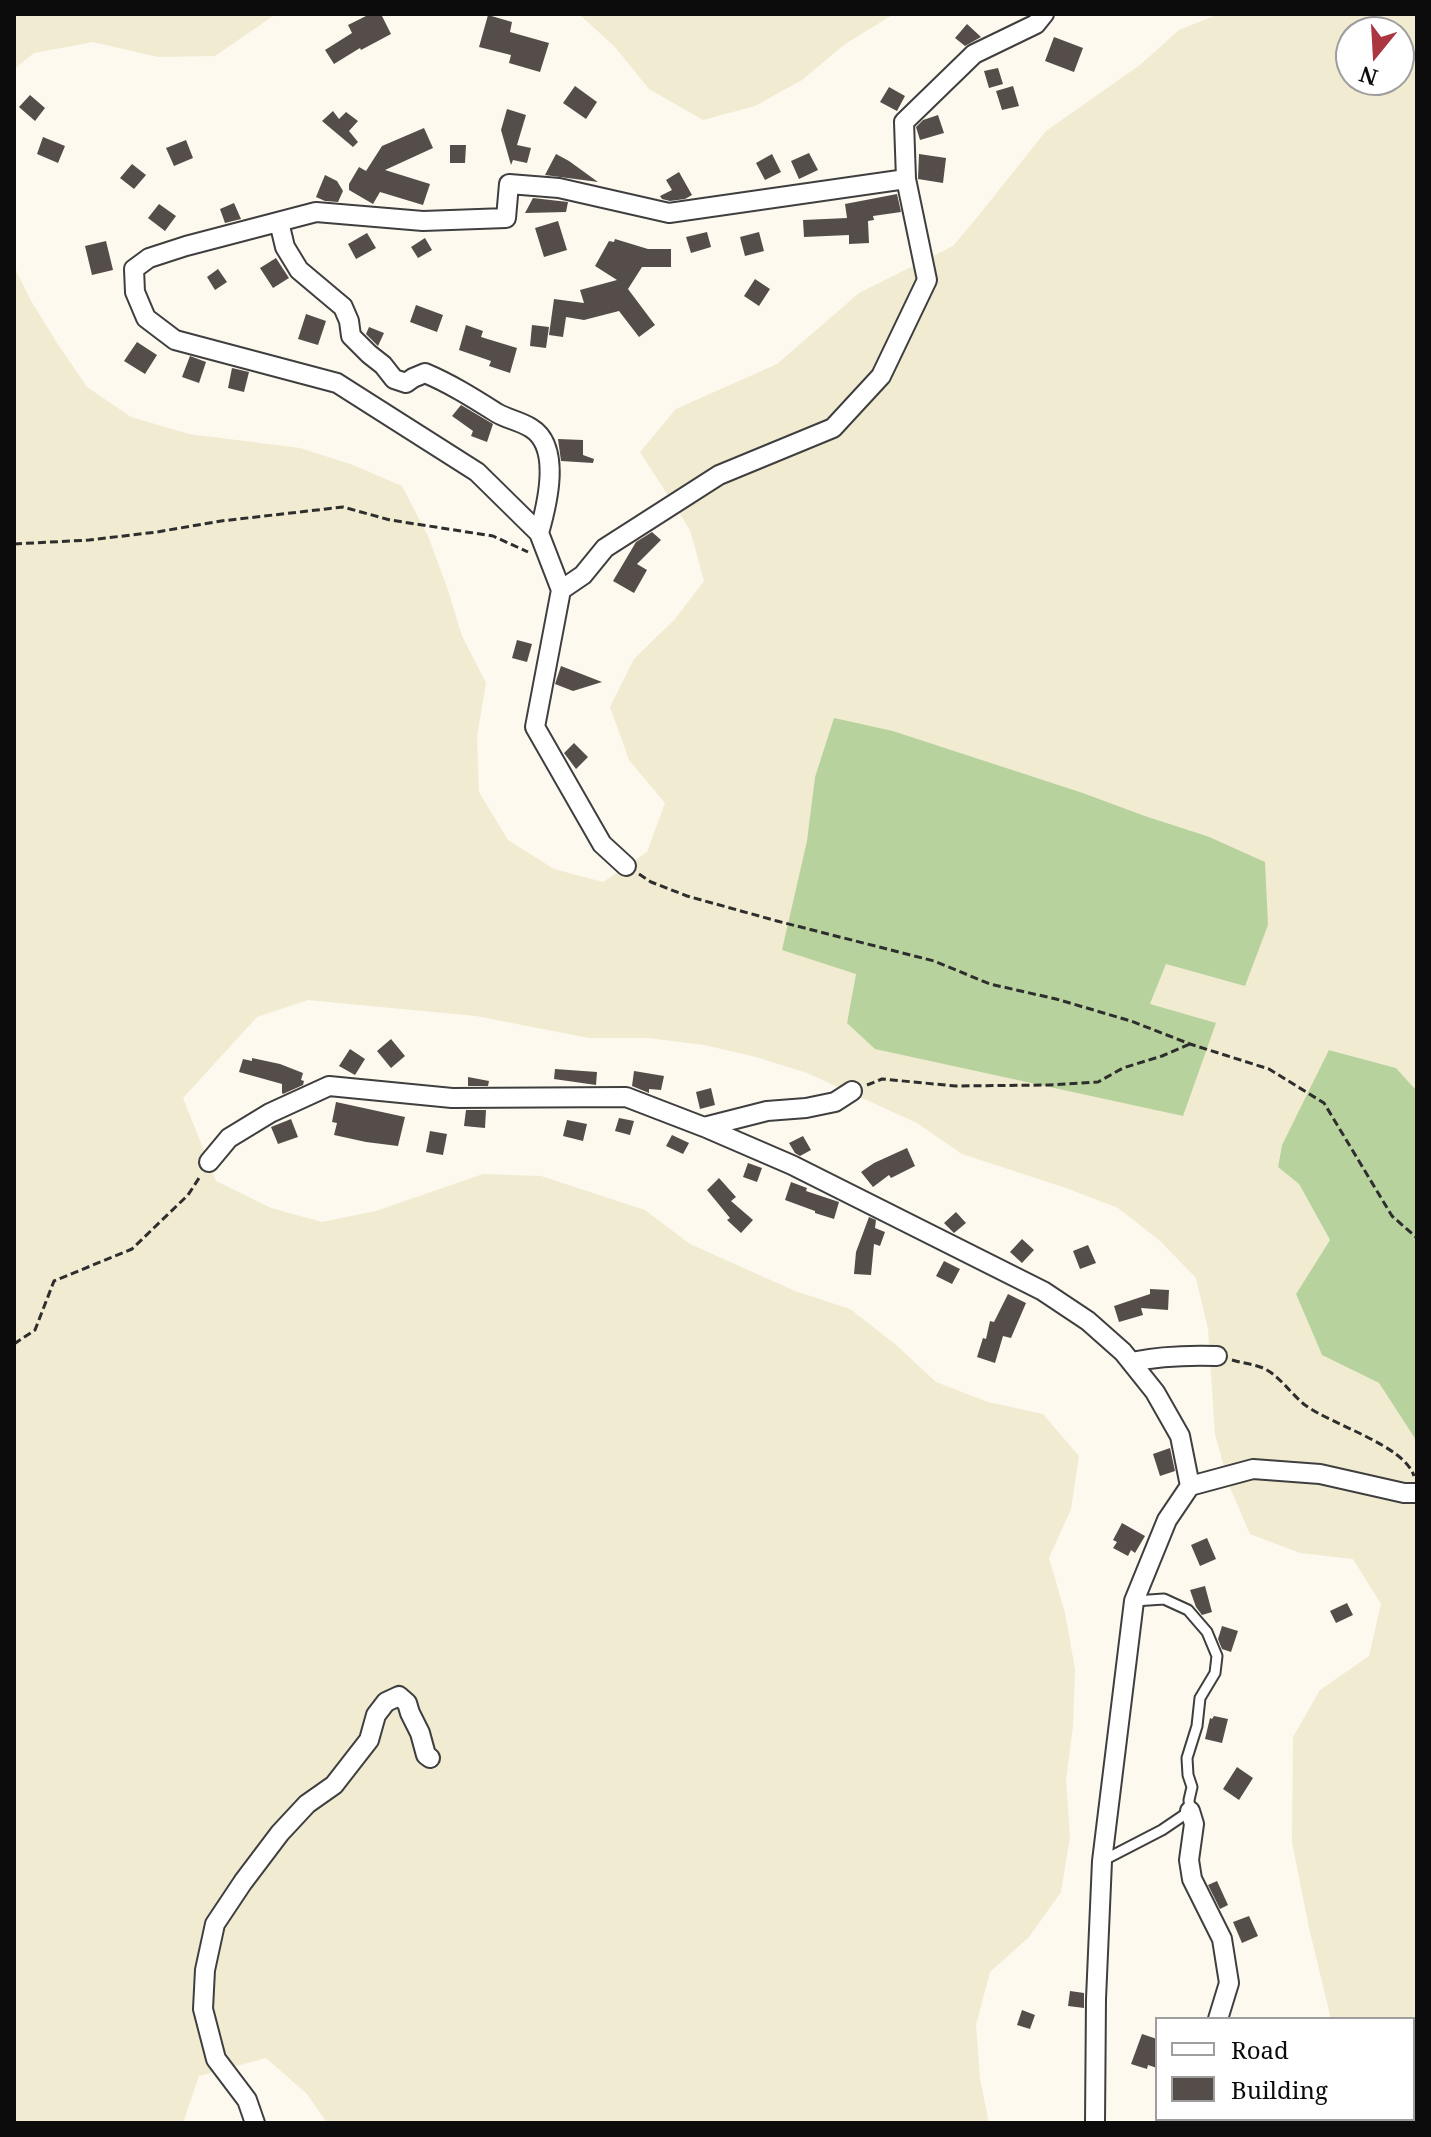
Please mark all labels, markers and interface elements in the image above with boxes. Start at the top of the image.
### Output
north arrow [1335,16,1415,96]
text: N [1355,60,1381,94]
legend [1155,2017,1415,2121]
text: Road [1231,2033,1289,2066]
text: Building [1231,2073,1328,2106]

